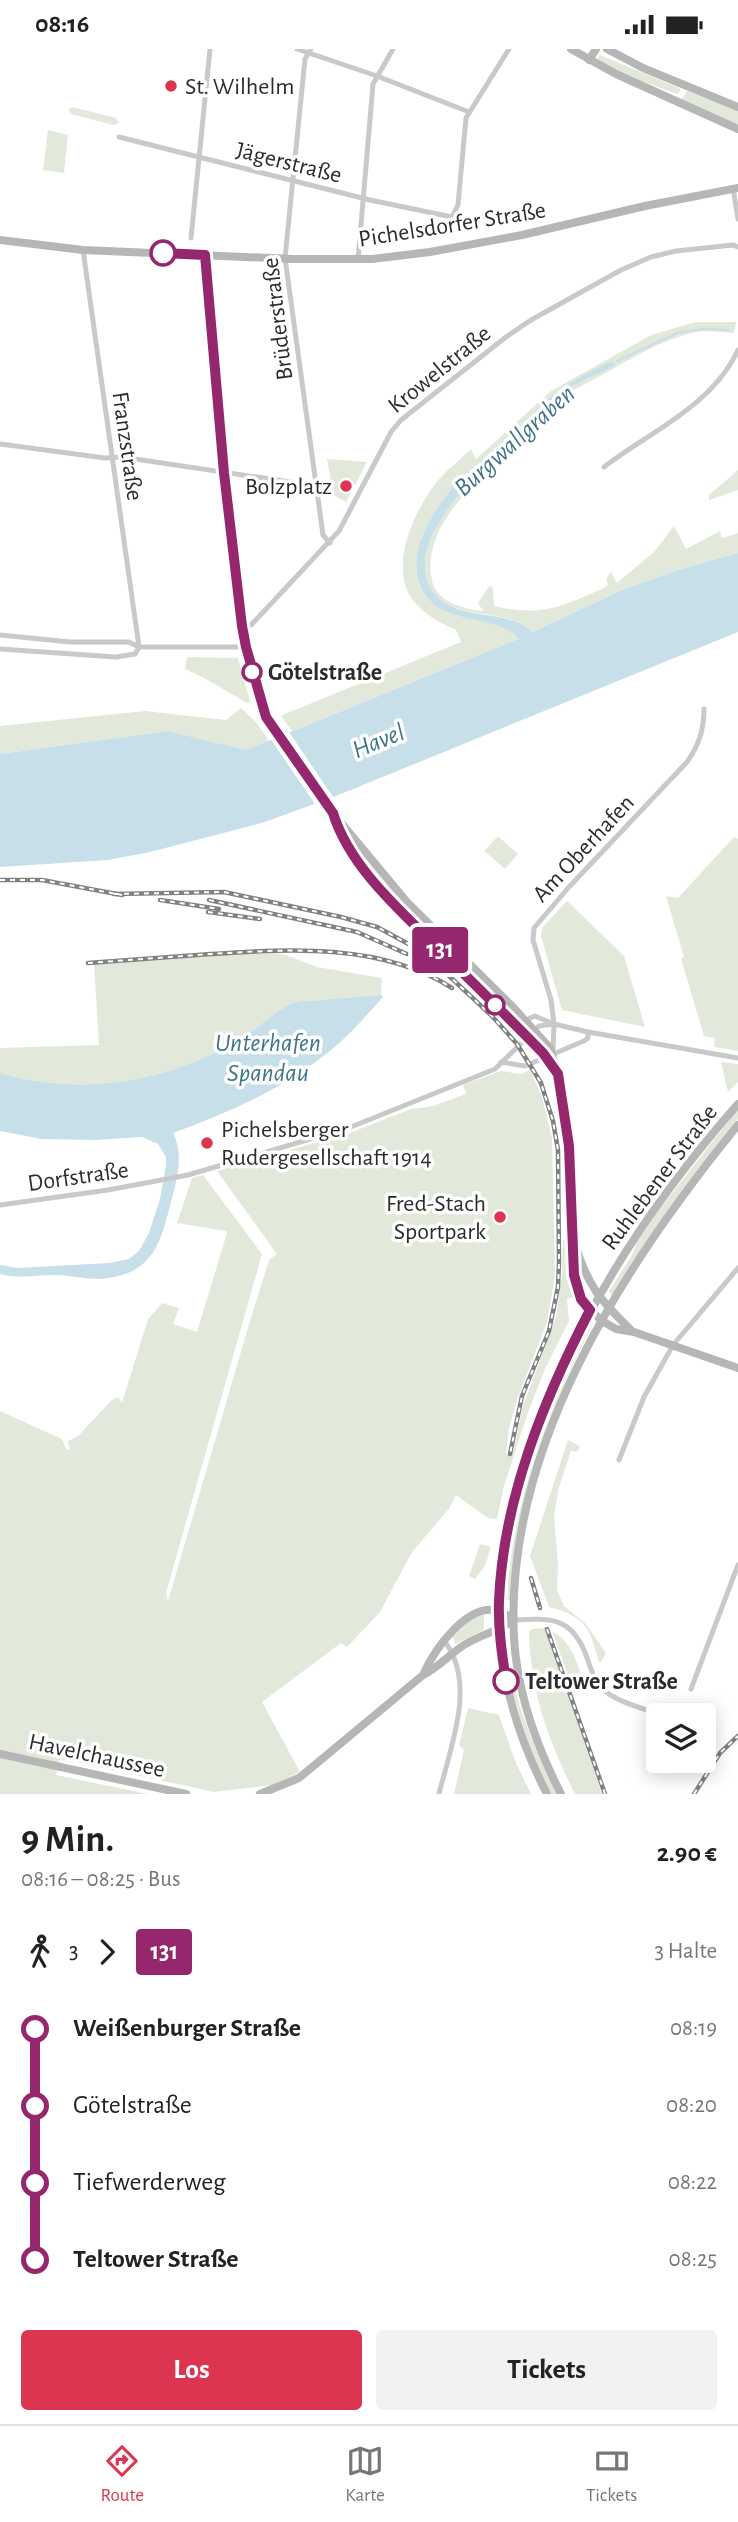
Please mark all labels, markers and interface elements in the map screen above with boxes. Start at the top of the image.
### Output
text: 08:16 [35,11,89,37]
place label: St. Wilhelm [185,75,295,99]
marker: St. Wilhelm [163,78,179,94]
street label: Jägerstraße [233,138,344,188]
street label: Pichelsdorfer Straße [357,198,547,252]
unlabelled marker [150,240,176,266]
street label: Brüderstraße [259,256,297,382]
street label: Krowelstraße [384,321,496,418]
water label: Burgwallgraben [450,380,580,501]
street label: Franzstraße [107,390,147,502]
place label: Bolzplatz [245,475,332,499]
marker: Bolzplatz [338,478,354,494]
place label: Götelstraße [268,661,382,685]
marker: Götelstraße [242,662,262,682]
water label: Havel [349,719,408,763]
street label: Am Oberhafen [528,790,639,907]
line badge: 131 [400,927,480,973]
text: 131 [426,938,454,962]
unlabelled marker [485,995,505,1015]
water label: Unterhafen Spandau [215,1030,321,1086]
street label: Ruhlebener Straße [598,1100,722,1255]
place label: Pichelsberger Rudergesellschaft 1914 [221,1118,432,1170]
marker: Pichelsberger Rudergesellschaft 1914 [199,1135,215,1151]
street label: Dorfstraße [26,1158,130,1196]
place label: Fred-Stach Sportpark [386,1192,486,1244]
marker: Fred-Stach Sportpark [492,1209,508,1225]
marker: Teltower Straße [493,1668,519,1694]
place label: Teltower Straße [525,1670,678,1694]
map controls [646,1703,716,1773]
button: layers [646,1703,716,1773]
street label: Havelchaussee [27,1730,167,1782]
text: 9 Min. [21,1821,114,1859]
text: 2.90 € [657,1840,717,1866]
text: 08:16 – 08:25 · Bus [21,1868,180,1891]
icon: walk [21,1933,59,1971]
icon: forward [88,1933,126,1971]
text: 3 [69,1940,78,1963]
text: 131 [150,1940,178,1964]
text: 3 Halte [655,1940,717,1963]
text: Weißenburger Straße [73,2015,301,2041]
text: 08:19 [670,2017,717,2040]
text: Götelstraße [73,2092,192,2118]
text: 08:20 [666,2094,717,2117]
text: Tiefwerderweg [73,2169,226,2195]
text: 08:22 [668,2171,717,2194]
text: Teltower Straße [73,2246,239,2272]
text: 08:25 [669,2248,717,2271]
button: Los [21,2330,362,2410]
button: Tickets [376,2330,717,2410]
tab: Route [101,2442,144,2507]
tab: Karte [345,2442,385,2507]
tab: Tickets [586,2442,637,2507]

